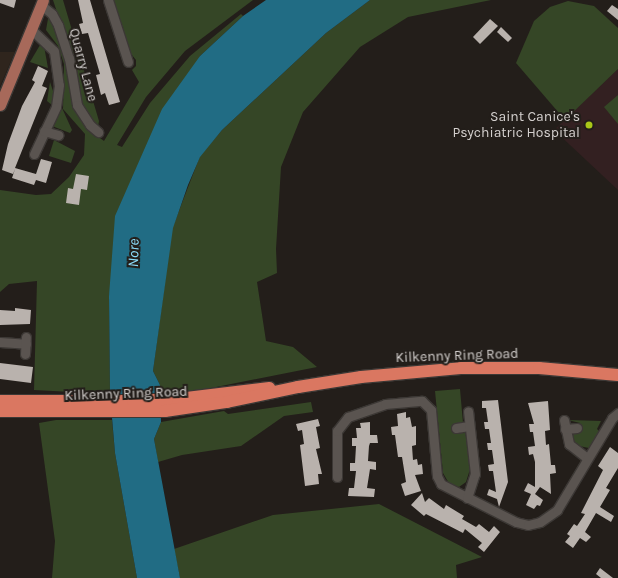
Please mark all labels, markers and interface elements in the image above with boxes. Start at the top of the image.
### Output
street label: Quarry Lane [65,27,101,103]
place label: Saint Canice's Psychiatric Hospital [452,109,580,142]
marker: Saint Canice's Psychiatric Hospital [583,119,595,131]
water label: Nore [125,238,143,268]
street label: Kilkenny Ring Road [395,345,519,367]
street label: Kilkenny Ring Road [64,383,188,405]

